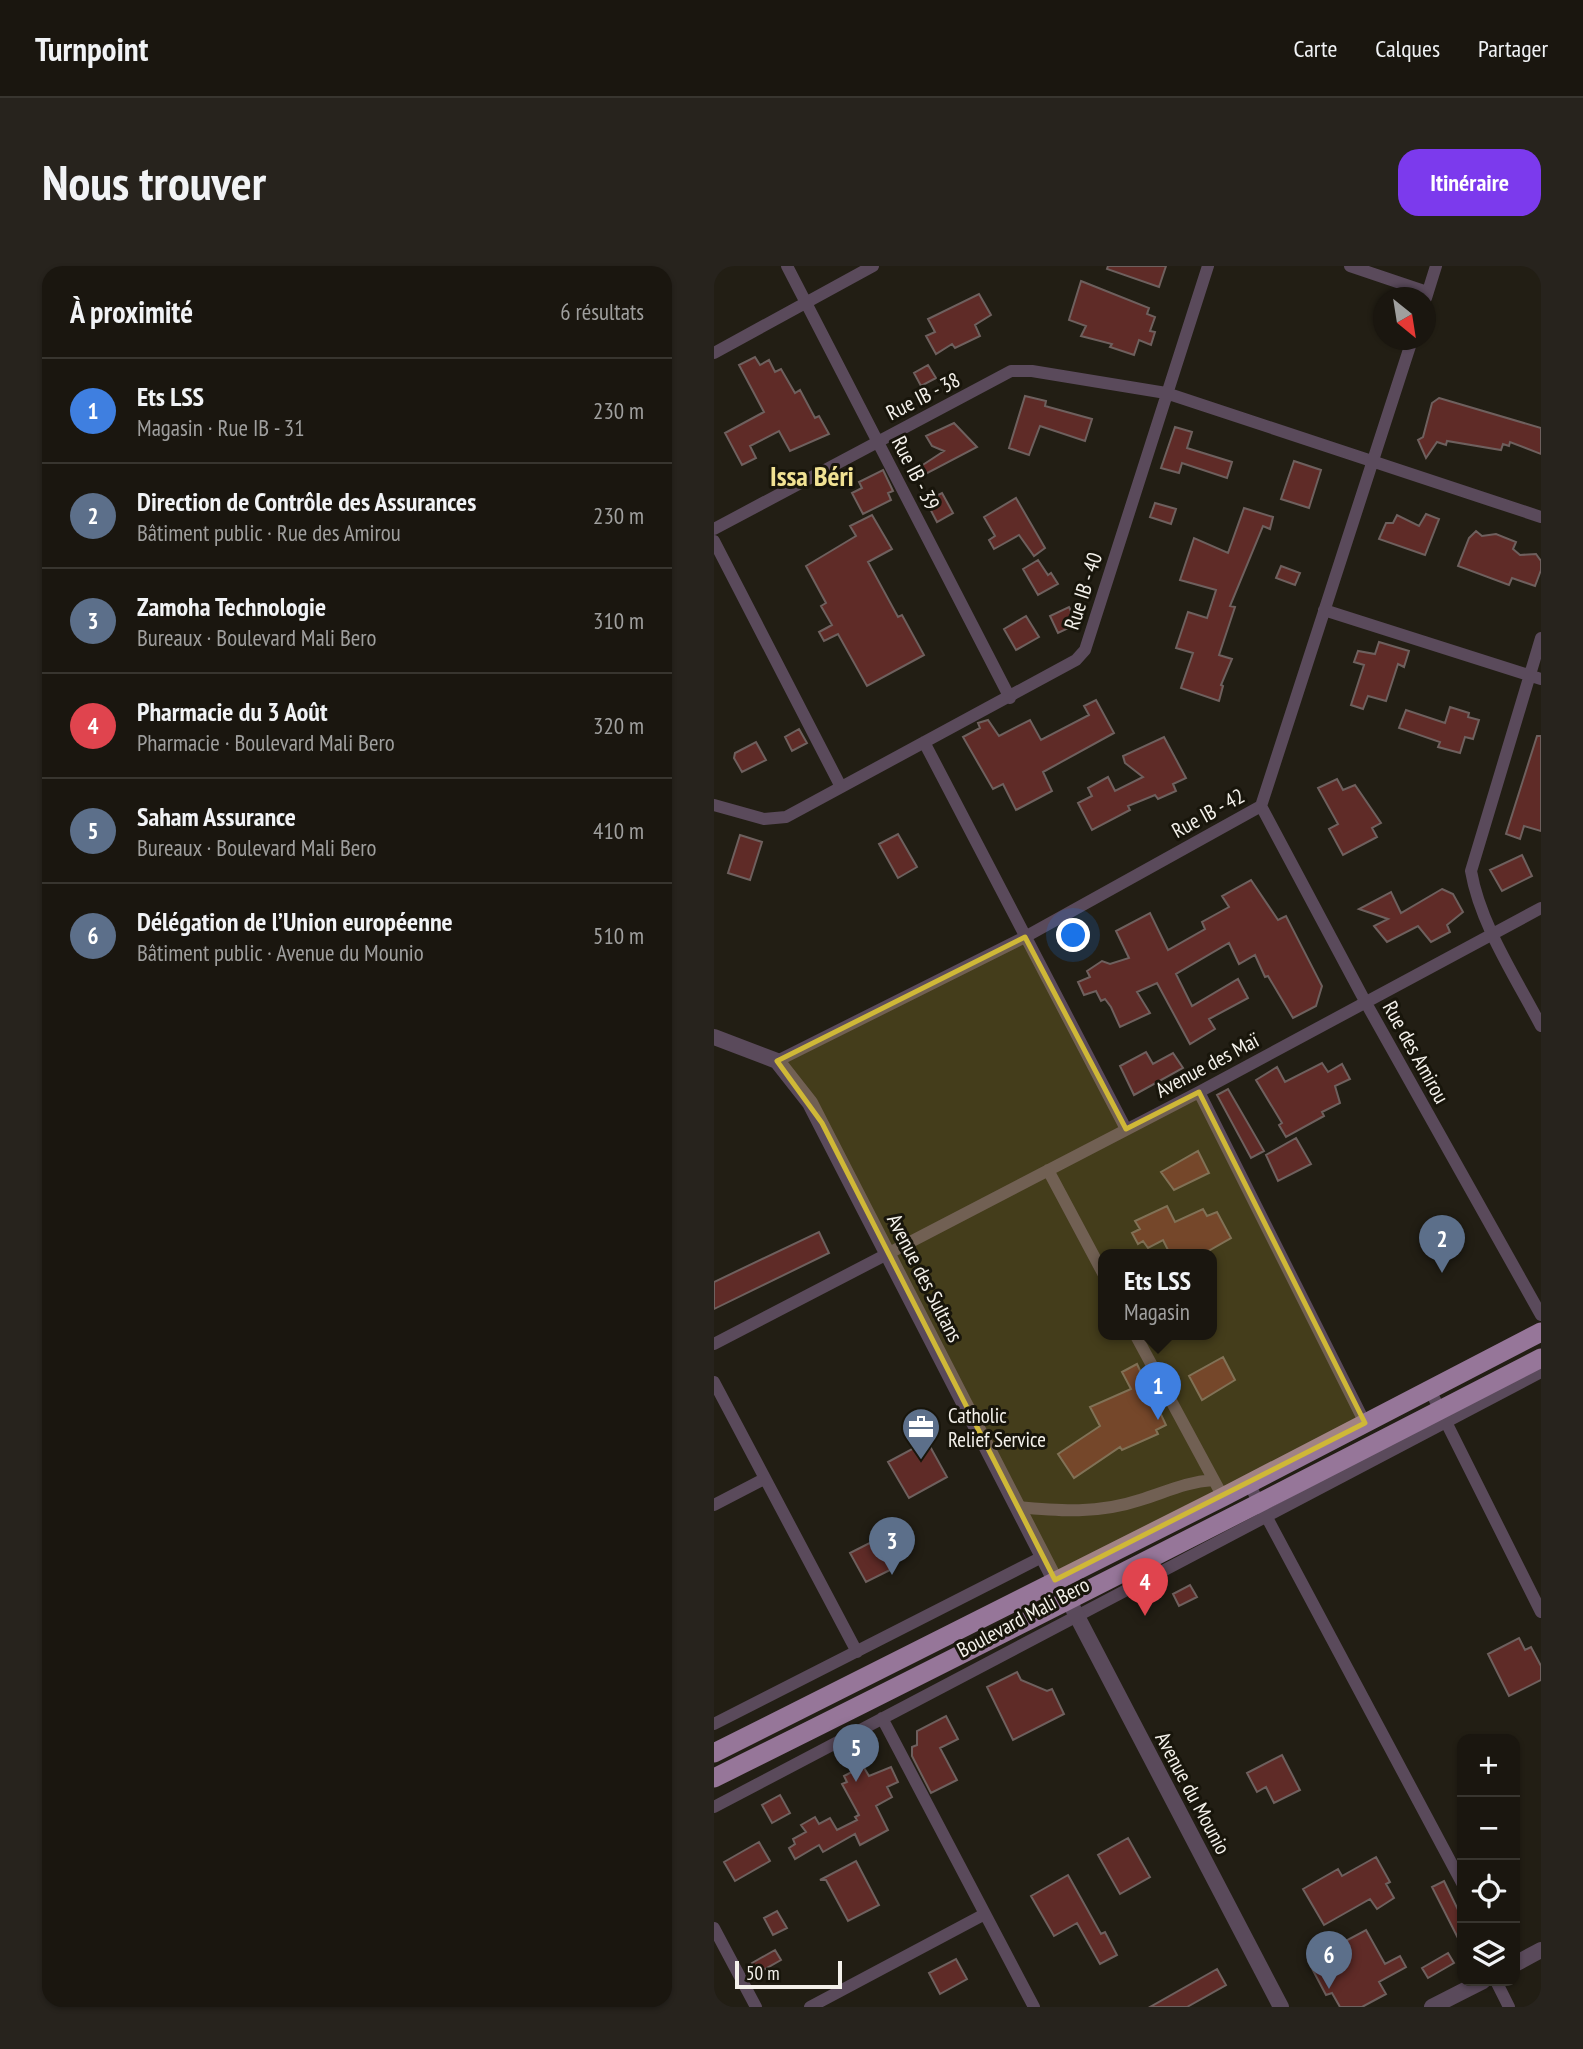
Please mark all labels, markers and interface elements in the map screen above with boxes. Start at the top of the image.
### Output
text: Turnpoint [35,27,148,70]
text: Carte [1294,33,1337,64]
text: Calques [1375,33,1440,64]
text: Partager [1478,33,1548,64]
button: Itinéraire [1398,149,1541,216]
text: Nous trouver [42,150,266,214]
north arrow [1373,287,1436,350]
text: À proximité [70,292,193,331]
text: 6 résultats [560,297,644,326]
street label: Rue IB - 38 [881,366,965,426]
text: Ets LSS [137,380,204,413]
text: 1 [88,396,99,425]
text: 230 m [593,396,644,425]
text: Magasin · Rue IB - 31 [137,413,305,442]
street label: Rue IB - 39 [886,431,946,515]
district label: Issa Béri [770,457,854,494]
text: Direction de Contrôle des Assurances [137,485,476,518]
text: 2 [88,501,99,530]
text: 230 m [593,501,644,530]
text: Bâtiment public · Rue des Amirou [137,518,401,547]
street label: Rue IB - 40 [1058,549,1108,633]
text: Zamoha Technologie [137,590,326,623]
text: 3 [88,606,99,635]
text: 310 m [593,606,644,635]
text: Bureaux · Boulevard Mali Bero [137,623,377,652]
text: Pharmacie du 3 Août [137,695,328,728]
text: 4 [88,711,99,740]
text: 320 m [593,711,644,740]
text: Pharmacie · Boulevard Mali Bero [137,728,395,757]
street label: Rue IB - 42 [1167,782,1249,844]
text: Saham Assurance [137,800,296,833]
text: 5 [88,816,99,845]
text: 410 m [593,816,644,845]
text: Bureaux · Boulevard Mali Bero [137,833,377,862]
text: Délégation de l’Union européenne [137,905,453,938]
your location [1056,918,1090,952]
text: 6 [88,921,99,950]
text: 510 m [593,921,644,950]
text: Bâtiment public · Avenue du Mounio [137,938,424,967]
street label: Rue des Amirou [1377,996,1455,1108]
street label: Avenue des Maï [1151,1026,1264,1103]
street label: Avenue des Sultans [881,1209,969,1347]
pin: 2 [1419,1215,1465,1273]
popup [1098,1249,1217,1340]
text: Ets LSS [1124,1264,1191,1297]
text: Magasin [1124,1297,1190,1326]
pin: 1 [1135,1362,1181,1420]
place label: Catholic Relief Service [948,1402,1046,1453]
office icon: Catholic Relief Service [900,1406,942,1461]
pin: 3 [869,1517,915,1575]
pin: 4 [1122,1558,1168,1616]
street label: Boulevard Mali Bero [952,1571,1094,1663]
pin: 5 [833,1724,879,1782]
street label: Avenue du Mounio [1149,1727,1237,1859]
map controls [1457,1734,1520,1986]
button: + [1457,1734,1520,1797]
button: − [1457,1797,1520,1860]
button: locate [1457,1860,1520,1923]
button: layers [1457,1923,1520,1986]
pin: 6 [1306,1931,1352,1989]
scale bar [735,1958,842,1990]
text: 50 m [746,1961,780,1985]

